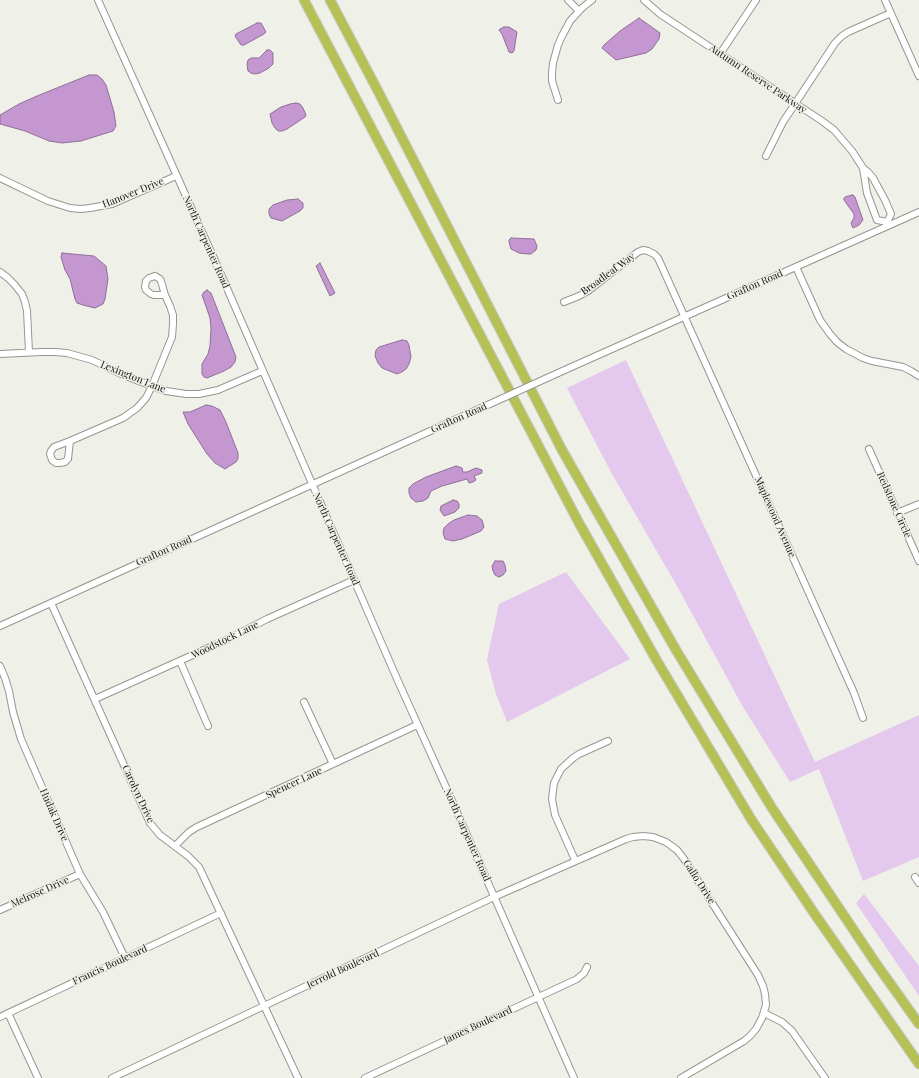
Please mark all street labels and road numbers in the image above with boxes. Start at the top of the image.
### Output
street label: Autumn Reserve Parkway [707,42,809,116]
street label: Hanover Drive [101,175,165,211]
street label: North Carpenter Road [180,194,232,290]
street label: Broadleaf Way [579,250,637,298]
street label: Grafton Road [725,267,785,303]
street label: Lexington Lane [99,358,167,396]
street label: Grafton Road [429,400,489,436]
street label: Redstone Circle [874,470,914,540]
street label: Maplewood Avenue [752,475,798,559]
street label: North Carpenter Road [310,491,362,587]
street label: Grafton Road [134,533,194,569]
street label: Woodstock Lane [189,619,261,661]
street label: Carolyn Drive [119,763,157,825]
street label: Spencer Lane [264,765,324,801]
street label: Hudak Drive [37,787,71,843]
street label: North Carpenter Road [441,787,493,883]
street label: Gallo Drive [680,858,718,906]
street label: Melrose Drive [9,874,71,910]
street label: Francis Boulevard [71,942,149,988]
street label: Jerrold Boulevard [305,947,381,991]
street label: James Boulevard [442,1004,514,1046]

